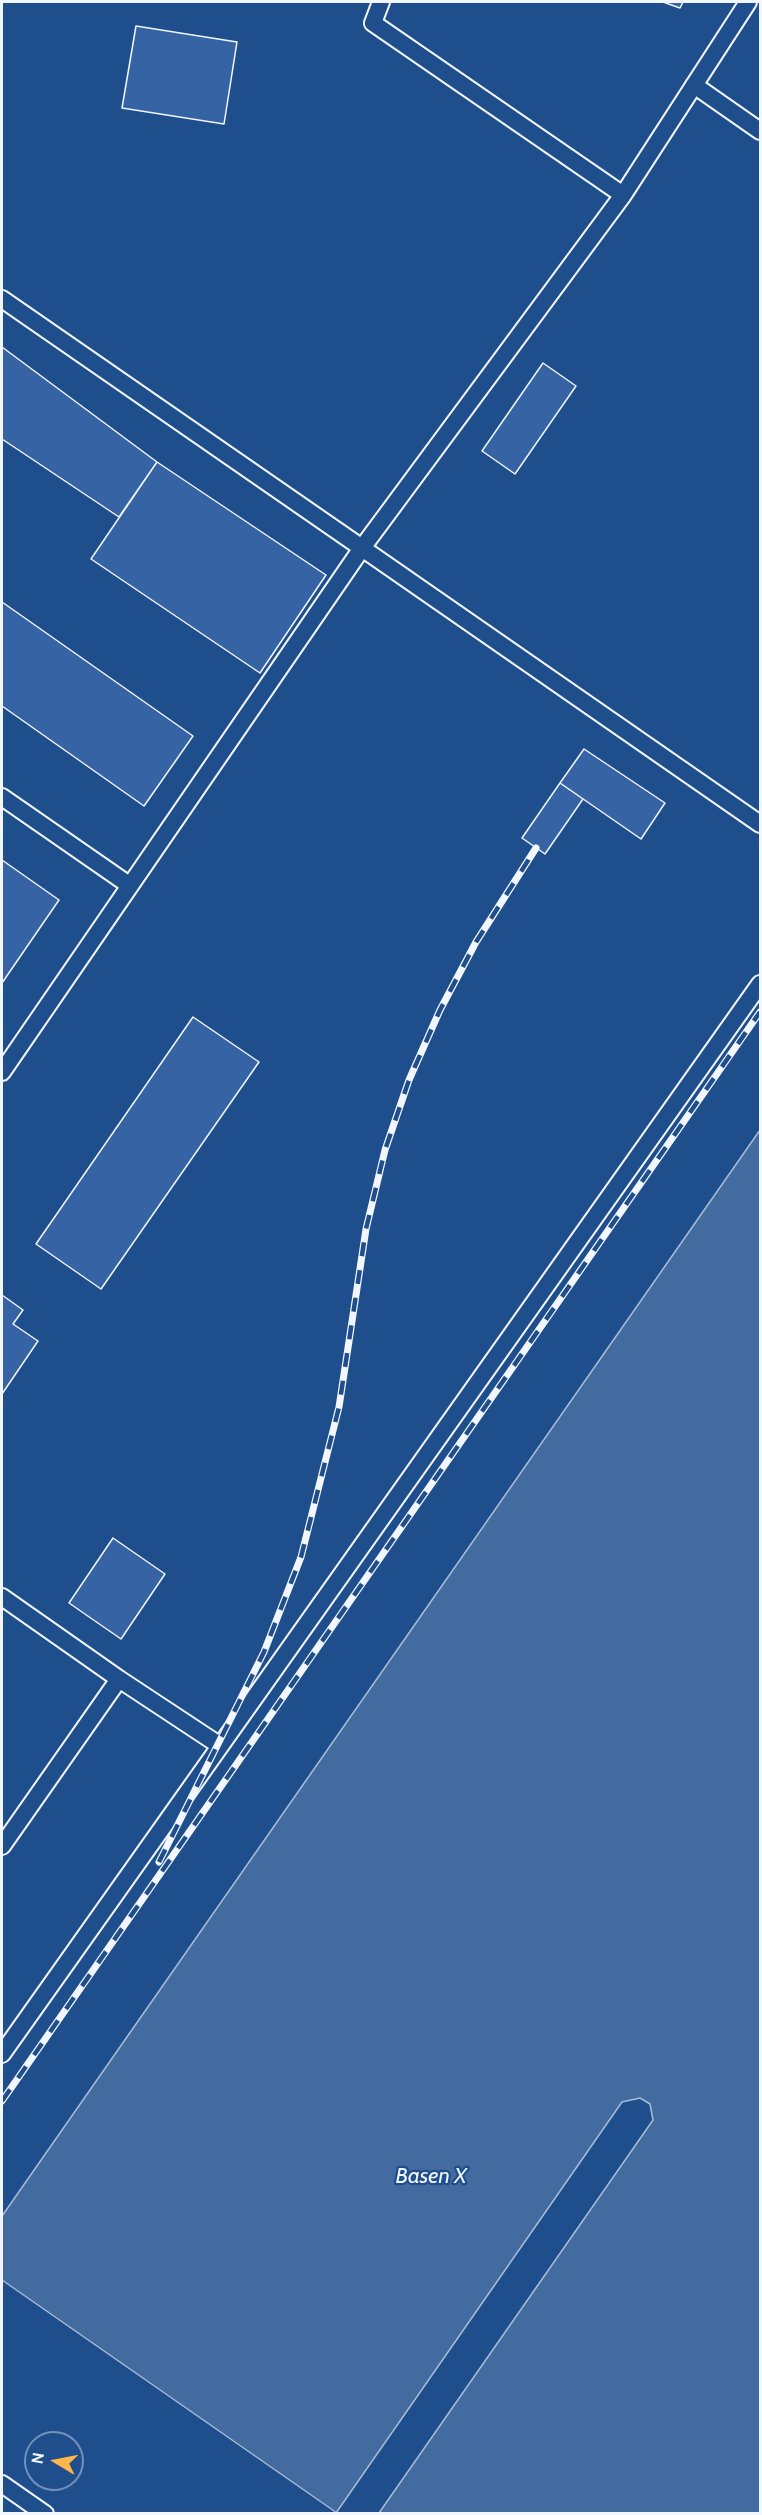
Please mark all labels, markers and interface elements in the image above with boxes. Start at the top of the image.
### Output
water label: Basen X [395,2164,467,2190]
north arrow [24,2431,84,2491]
text: N [27,2451,48,2465]

